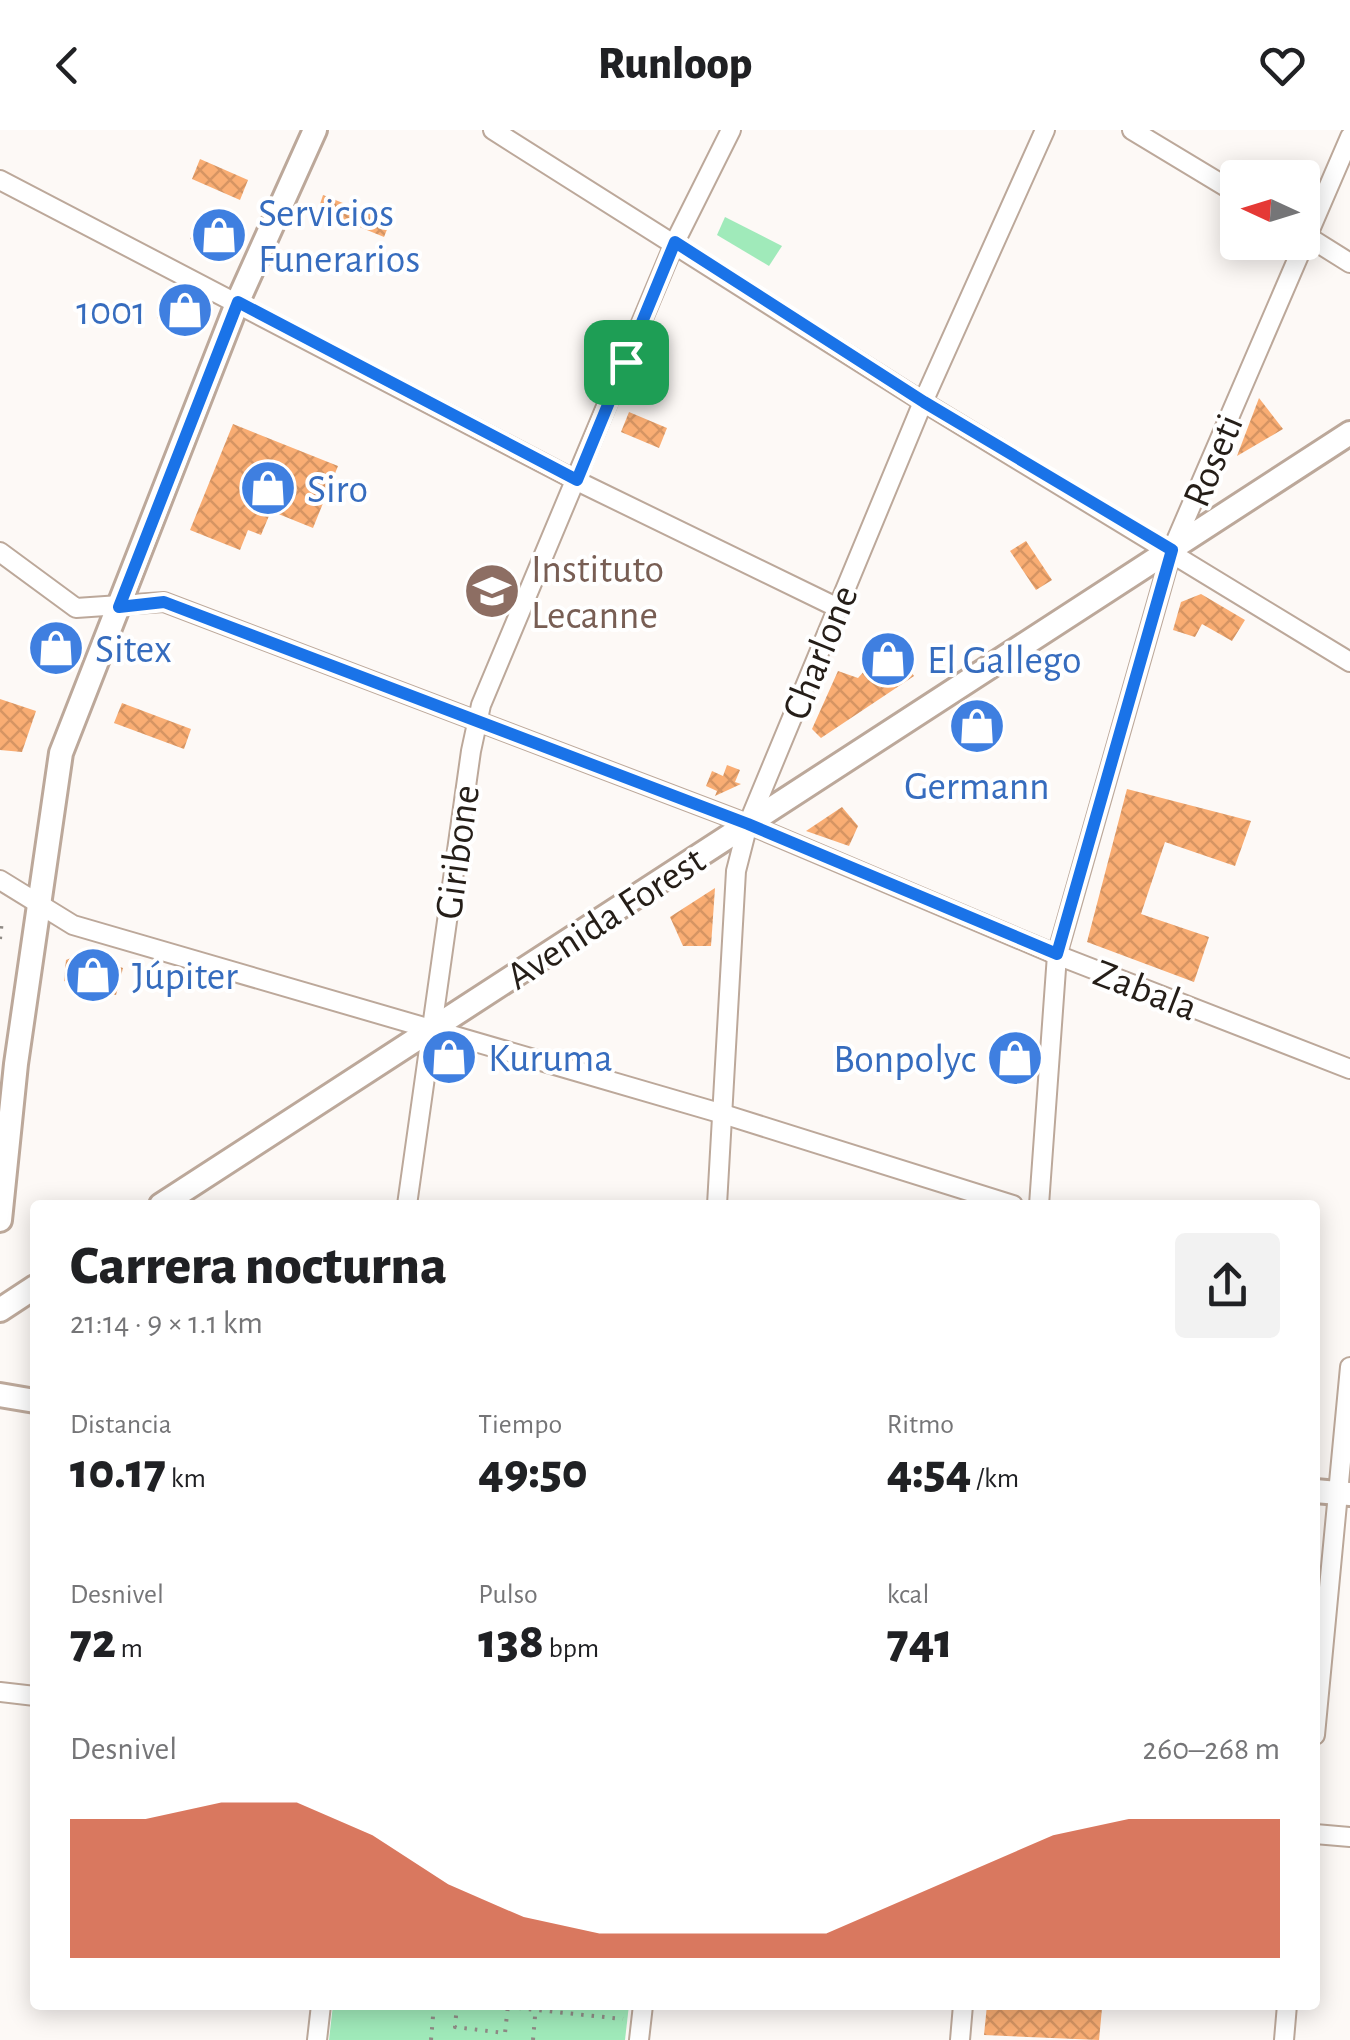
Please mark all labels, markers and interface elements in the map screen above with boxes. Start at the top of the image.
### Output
icon: back [40,38,95,93]
icon: heart [1255,38,1310,93]
text: Runloop [598,42,752,87]
north arrow [1220,160,1320,260]
map controls [1220,160,1320,260]
place label: Servicios Funerarios [258,194,420,280]
shop icon: Servicios Funerarios [189,205,249,265]
shop icon: 1001 [155,280,215,340]
place label: 1001 [76,292,146,332]
pin [584,320,669,405]
icon: arrive [599,335,654,390]
street label: Roseti [1177,409,1251,513]
shop icon: Siro [238,458,298,518]
place label: Siro [307,470,368,510]
place label: Instituto Lecanne [531,550,664,636]
school or university icon: Instituto Lecanne [462,561,522,621]
street label: Charlone [776,580,866,726]
shop icon: Sitex [26,618,86,678]
shop icon: El Gallego [858,629,918,689]
place label: Sitex [95,630,172,670]
place label: El Gallego [927,641,1082,681]
shop icon: Germann [947,696,1007,756]
place label: Germann [904,767,1050,807]
street label: Giribone [429,783,487,922]
street label: Avenida Forest [500,840,713,997]
shop icon: Júpiter [63,945,123,1005]
street label: Zabala [1088,953,1202,1029]
place label: Júpiter [132,957,238,997]
shop icon: Kuruma [419,1027,479,1087]
shop icon: Bonpolyc [985,1028,1045,1088]
place label: Kuruma [488,1039,613,1079]
place label: Bonpolyc [833,1040,976,1080]
button: share [1175,1233,1280,1338]
text: Carrera nocturna [70,1239,447,1294]
text: 21:14 · 9 × 1.1 km [70,1307,263,1339]
text: Distancia [70,1411,172,1439]
text: Tiempo [478,1411,562,1439]
text: Ritmo [887,1411,954,1439]
text: 10.17 [70,1447,166,1497]
text: 49:50 [478,1447,588,1497]
text: 4:54 [887,1447,971,1497]
text: km [166,1465,206,1493]
text: /km [971,1465,1019,1493]
text: Desnivel [70,1581,164,1609]
text: Pulso [478,1581,538,1609]
text: kcal [887,1581,929,1609]
text: 72 [70,1617,116,1667]
text: 138 [478,1617,544,1667]
text: 741 [887,1617,953,1667]
text: m [116,1635,143,1663]
text: bpm [544,1635,599,1663]
text: Desnivel [70,1733,177,1765]
text: 260–268 m [1143,1733,1280,1765]

